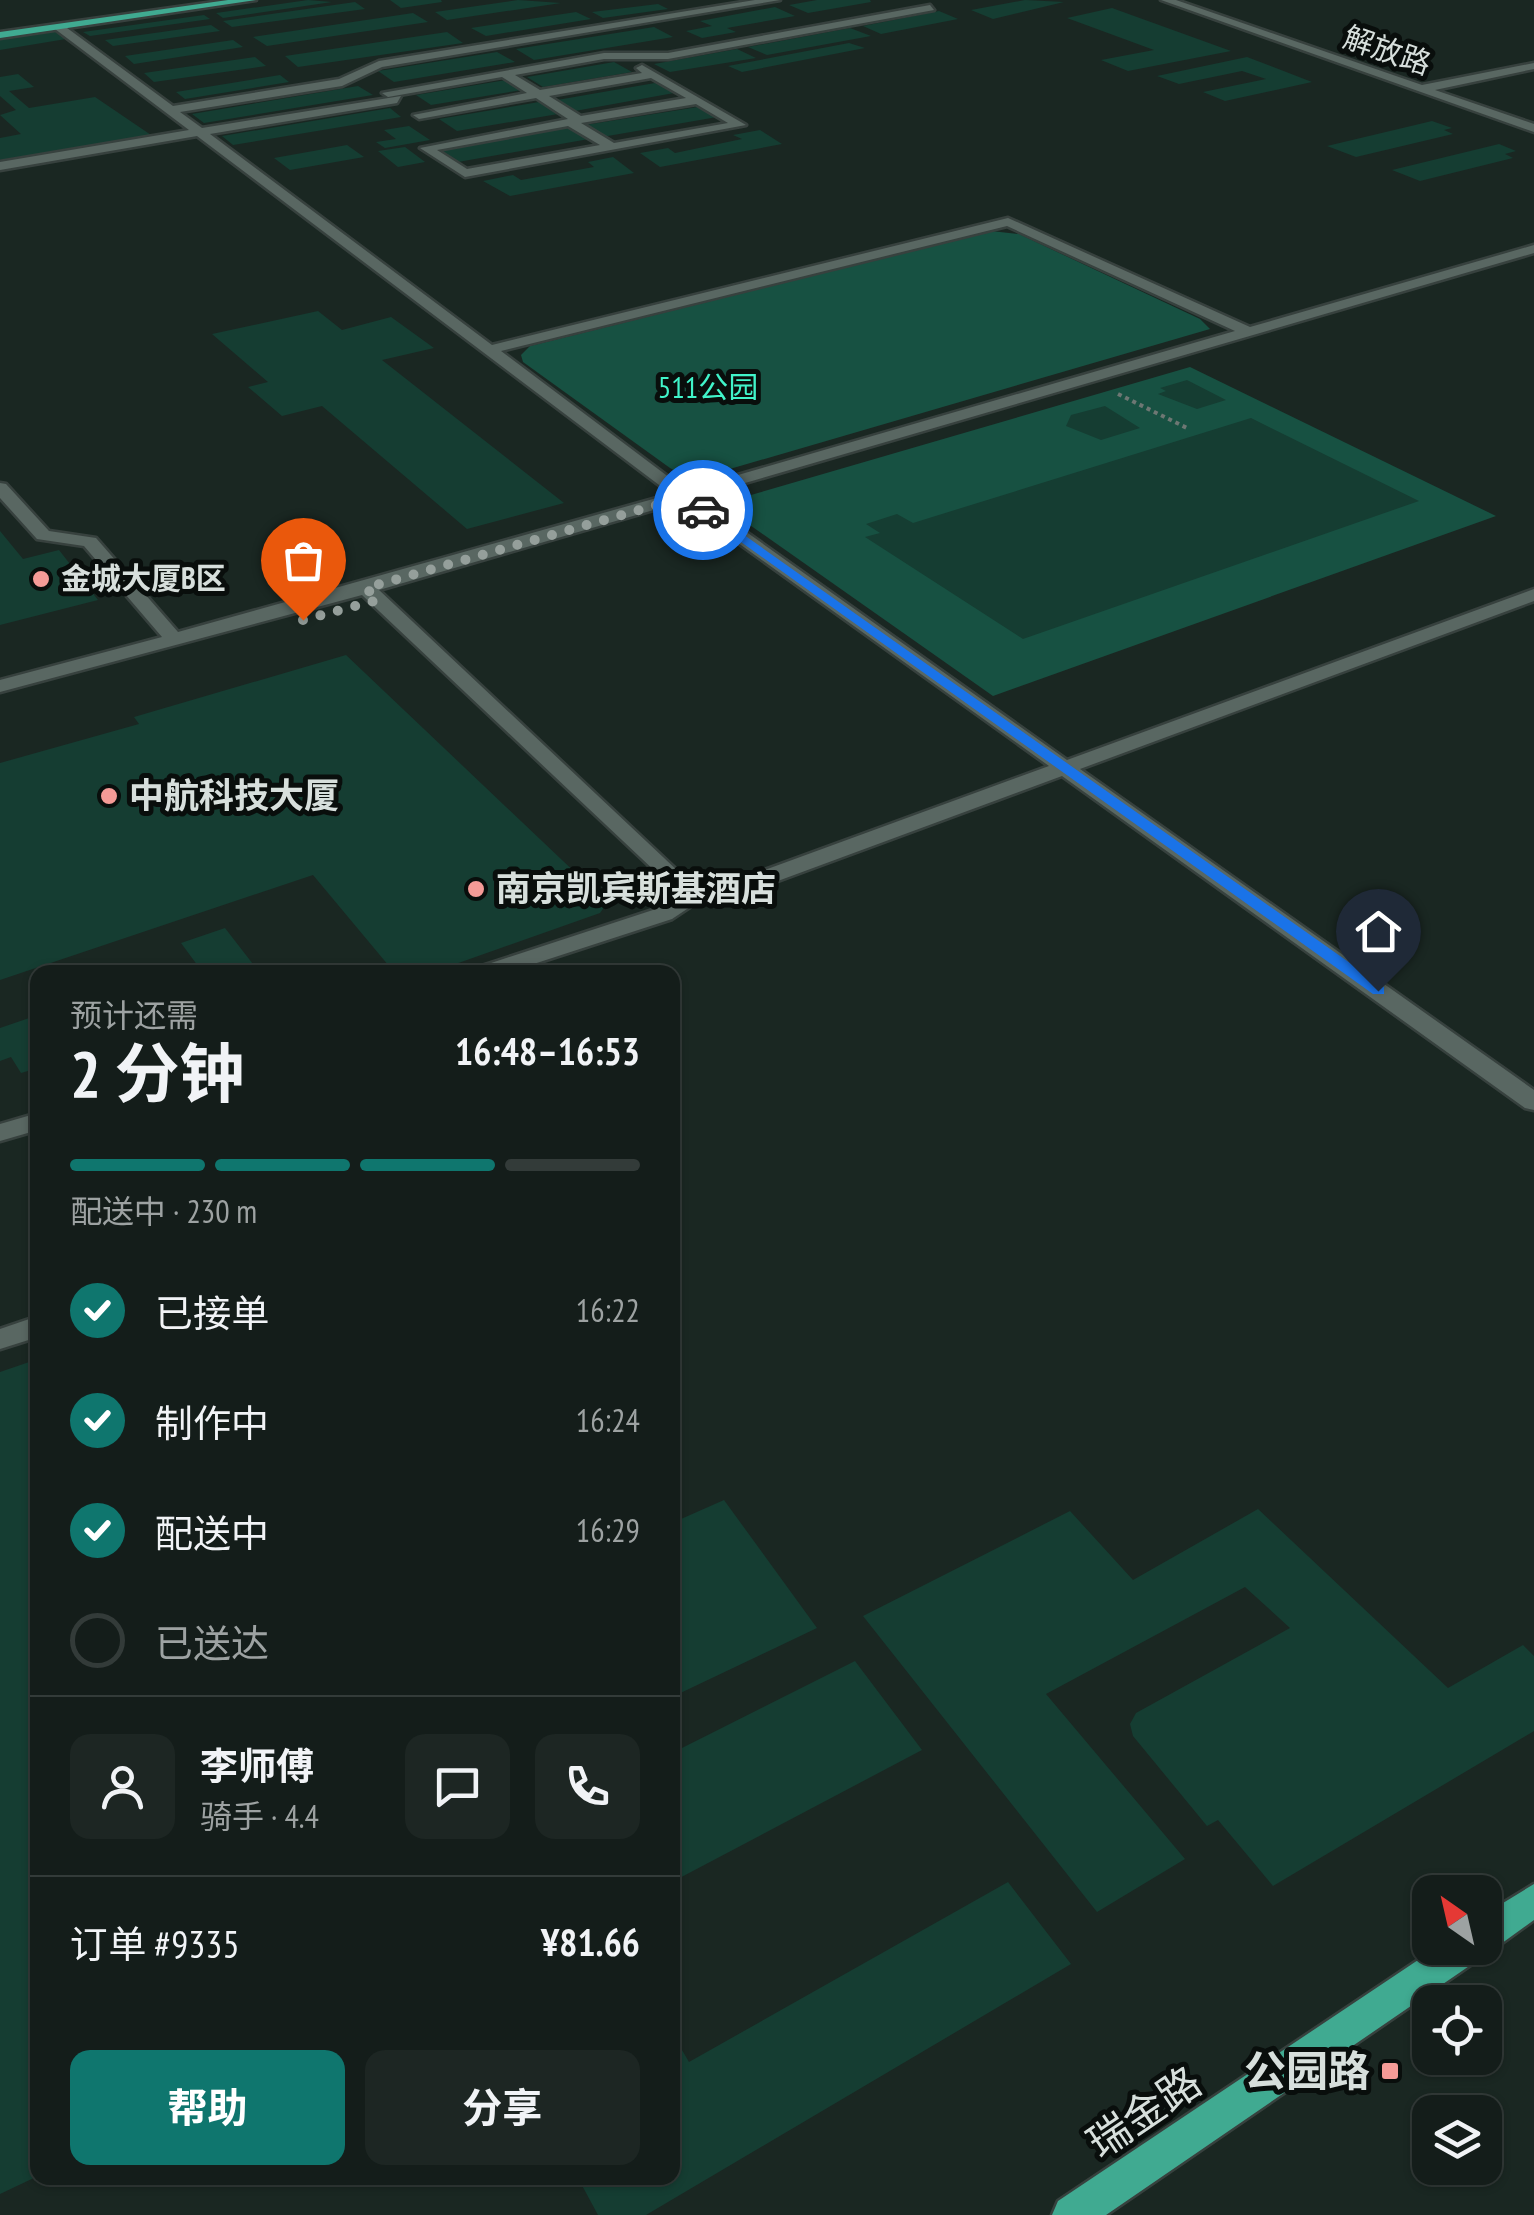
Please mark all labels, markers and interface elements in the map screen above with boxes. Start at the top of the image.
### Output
street label: 解放路 [1339,16,1436,83]
park label: 511公园 [658,367,758,406]
courier [653,460,753,560]
icon: car [676,483,731,538]
pin [261,518,346,621]
icon: bag [276,533,331,588]
place label: 金城大厦B区 [61,558,226,597]
marker: 金城大厦B区 [30,568,52,590]
place label: 中航科技大厦 [129,772,339,818]
marker: 中航科技大厦 [98,785,120,807]
place label: 南京凯宾斯基酒店 [496,865,776,911]
marker: 南京凯宾斯基酒店 [465,878,487,900]
pin [1336,889,1421,992]
icon: home [1351,904,1406,959]
text: 预计还需 [70,994,198,1036]
text: 16:48–16:53 [455,1026,640,1075]
text: 2 分钟 [70,1031,244,1115]
text: 配送中 · 230 m [70,1190,257,1232]
icon: check [70,1283,125,1338]
text: 已接单 [155,1288,269,1337]
text: 16:22 [576,1289,640,1331]
icon: check [70,1393,125,1448]
text: 制作中 [155,1398,269,1447]
text: 16:24 [576,1399,640,1441]
icon: check [70,1503,125,1558]
text: 配送中 [155,1508,269,1557]
text: 16:29 [576,1509,640,1551]
text: 已送达 [155,1618,269,1667]
button: person [70,1734,175,1839]
button: chat [405,1734,510,1839]
button: phone [535,1734,640,1839]
text: 李师傅 [200,1741,314,1790]
text: 骑手 · 4.4 [200,1795,319,1837]
north arrow [1412,1875,1502,1965]
map controls [1412,1875,1502,2185]
text: ¥81.66 [541,1917,640,1966]
text: 订单 #9335 [70,1919,240,1968]
button: locate [1412,1985,1502,2075]
place label: 公园路 [1244,2043,1370,2098]
button: 帮助 [70,2050,345,2165]
button: 分享 [365,2050,640,2165]
street label: 瑞金路 [1076,2054,1211,2170]
marker: 公园路 [1379,2060,1401,2082]
button: layers [1412,2095,1502,2185]

